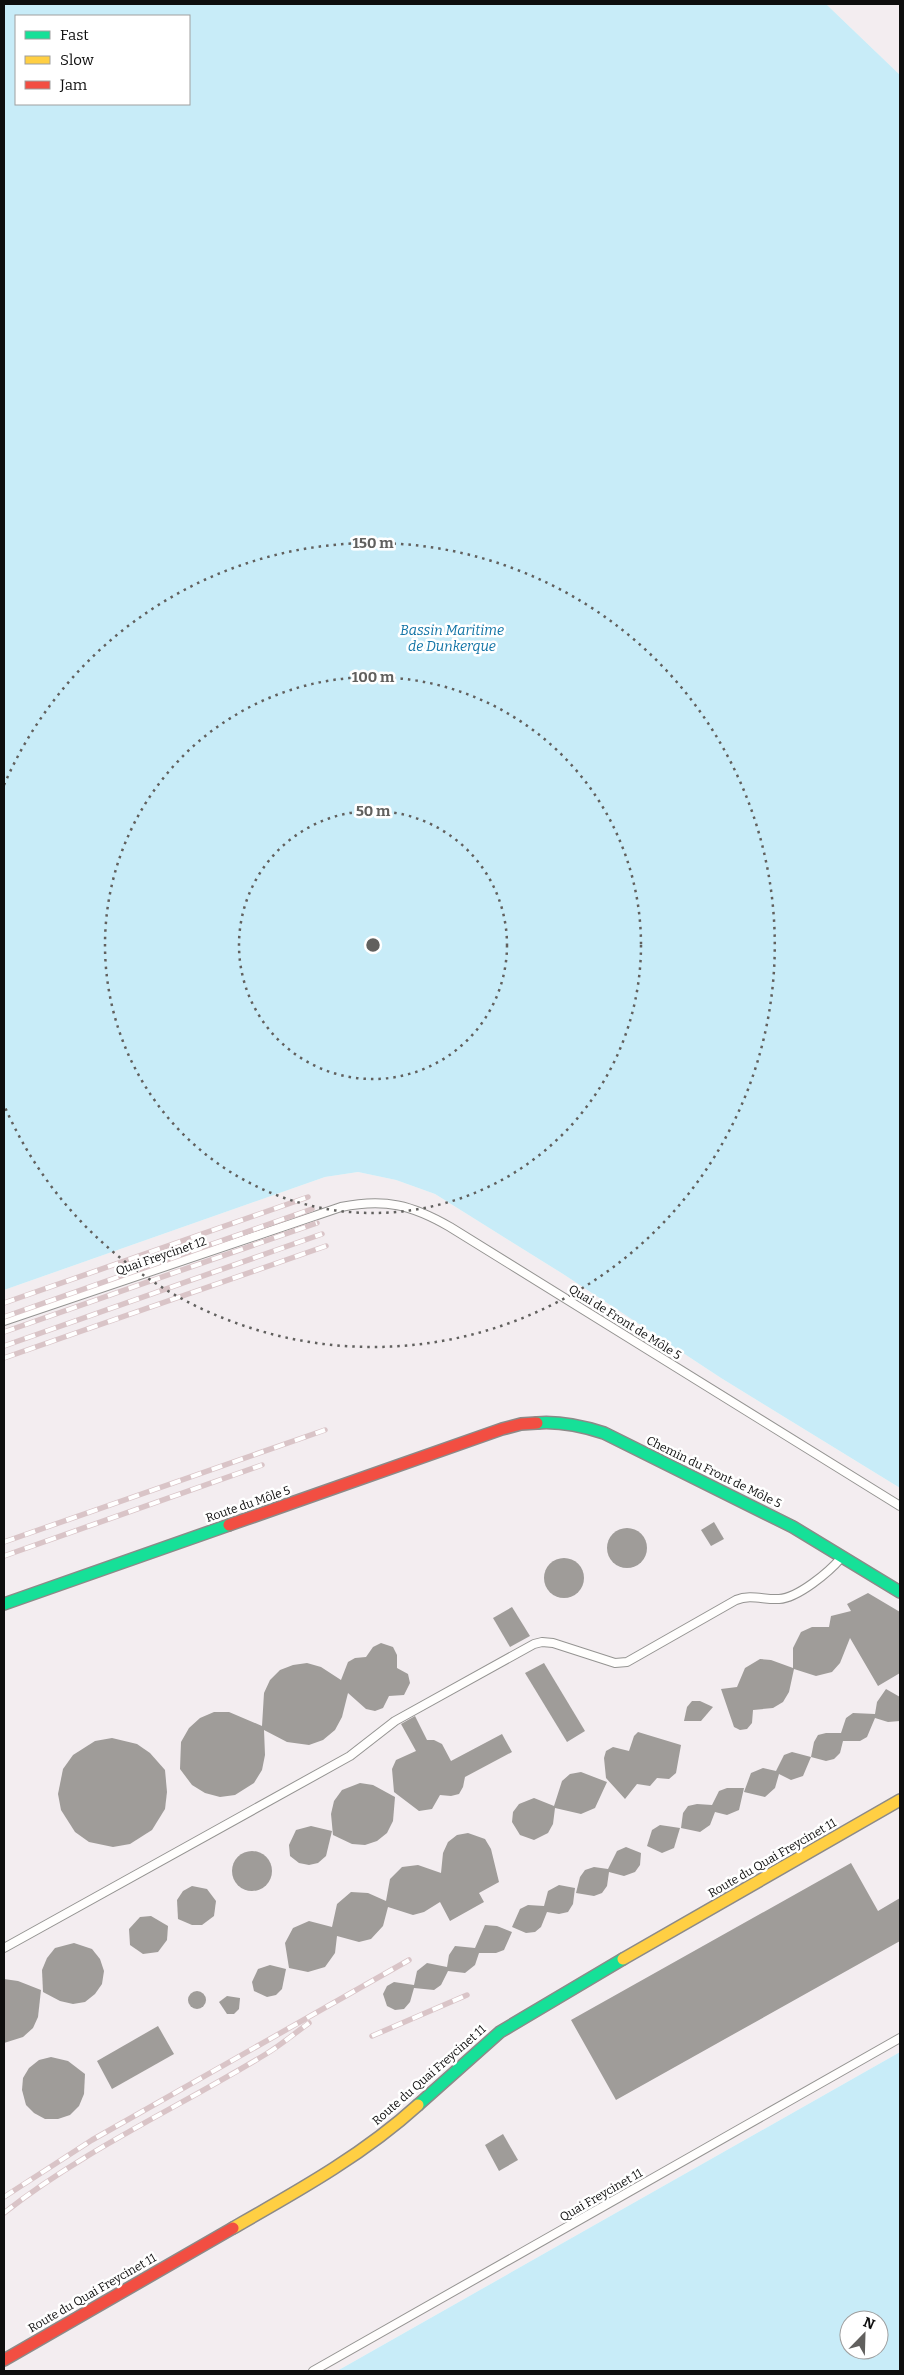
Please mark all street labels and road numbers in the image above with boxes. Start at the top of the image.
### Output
street label: Quai Freycinet 12 [114,1234,208,1278]
street label: Quai de Front de Môle 5 [566,1282,684,1362]
street label: Chemin du Front de Môle 5 [644,1433,784,1511]
street label: Route du Môle 5 [204,1483,292,1525]
street label: Route du Quai Freycinet 11 [706,1816,838,1900]
street label: Route du Quai Freycinet 11 [370,2022,488,2128]
street label: Quai Freycinet 11 [557,2166,645,2224]
street label: Route du Quai Freycinet 11 [26,2251,158,2335]

